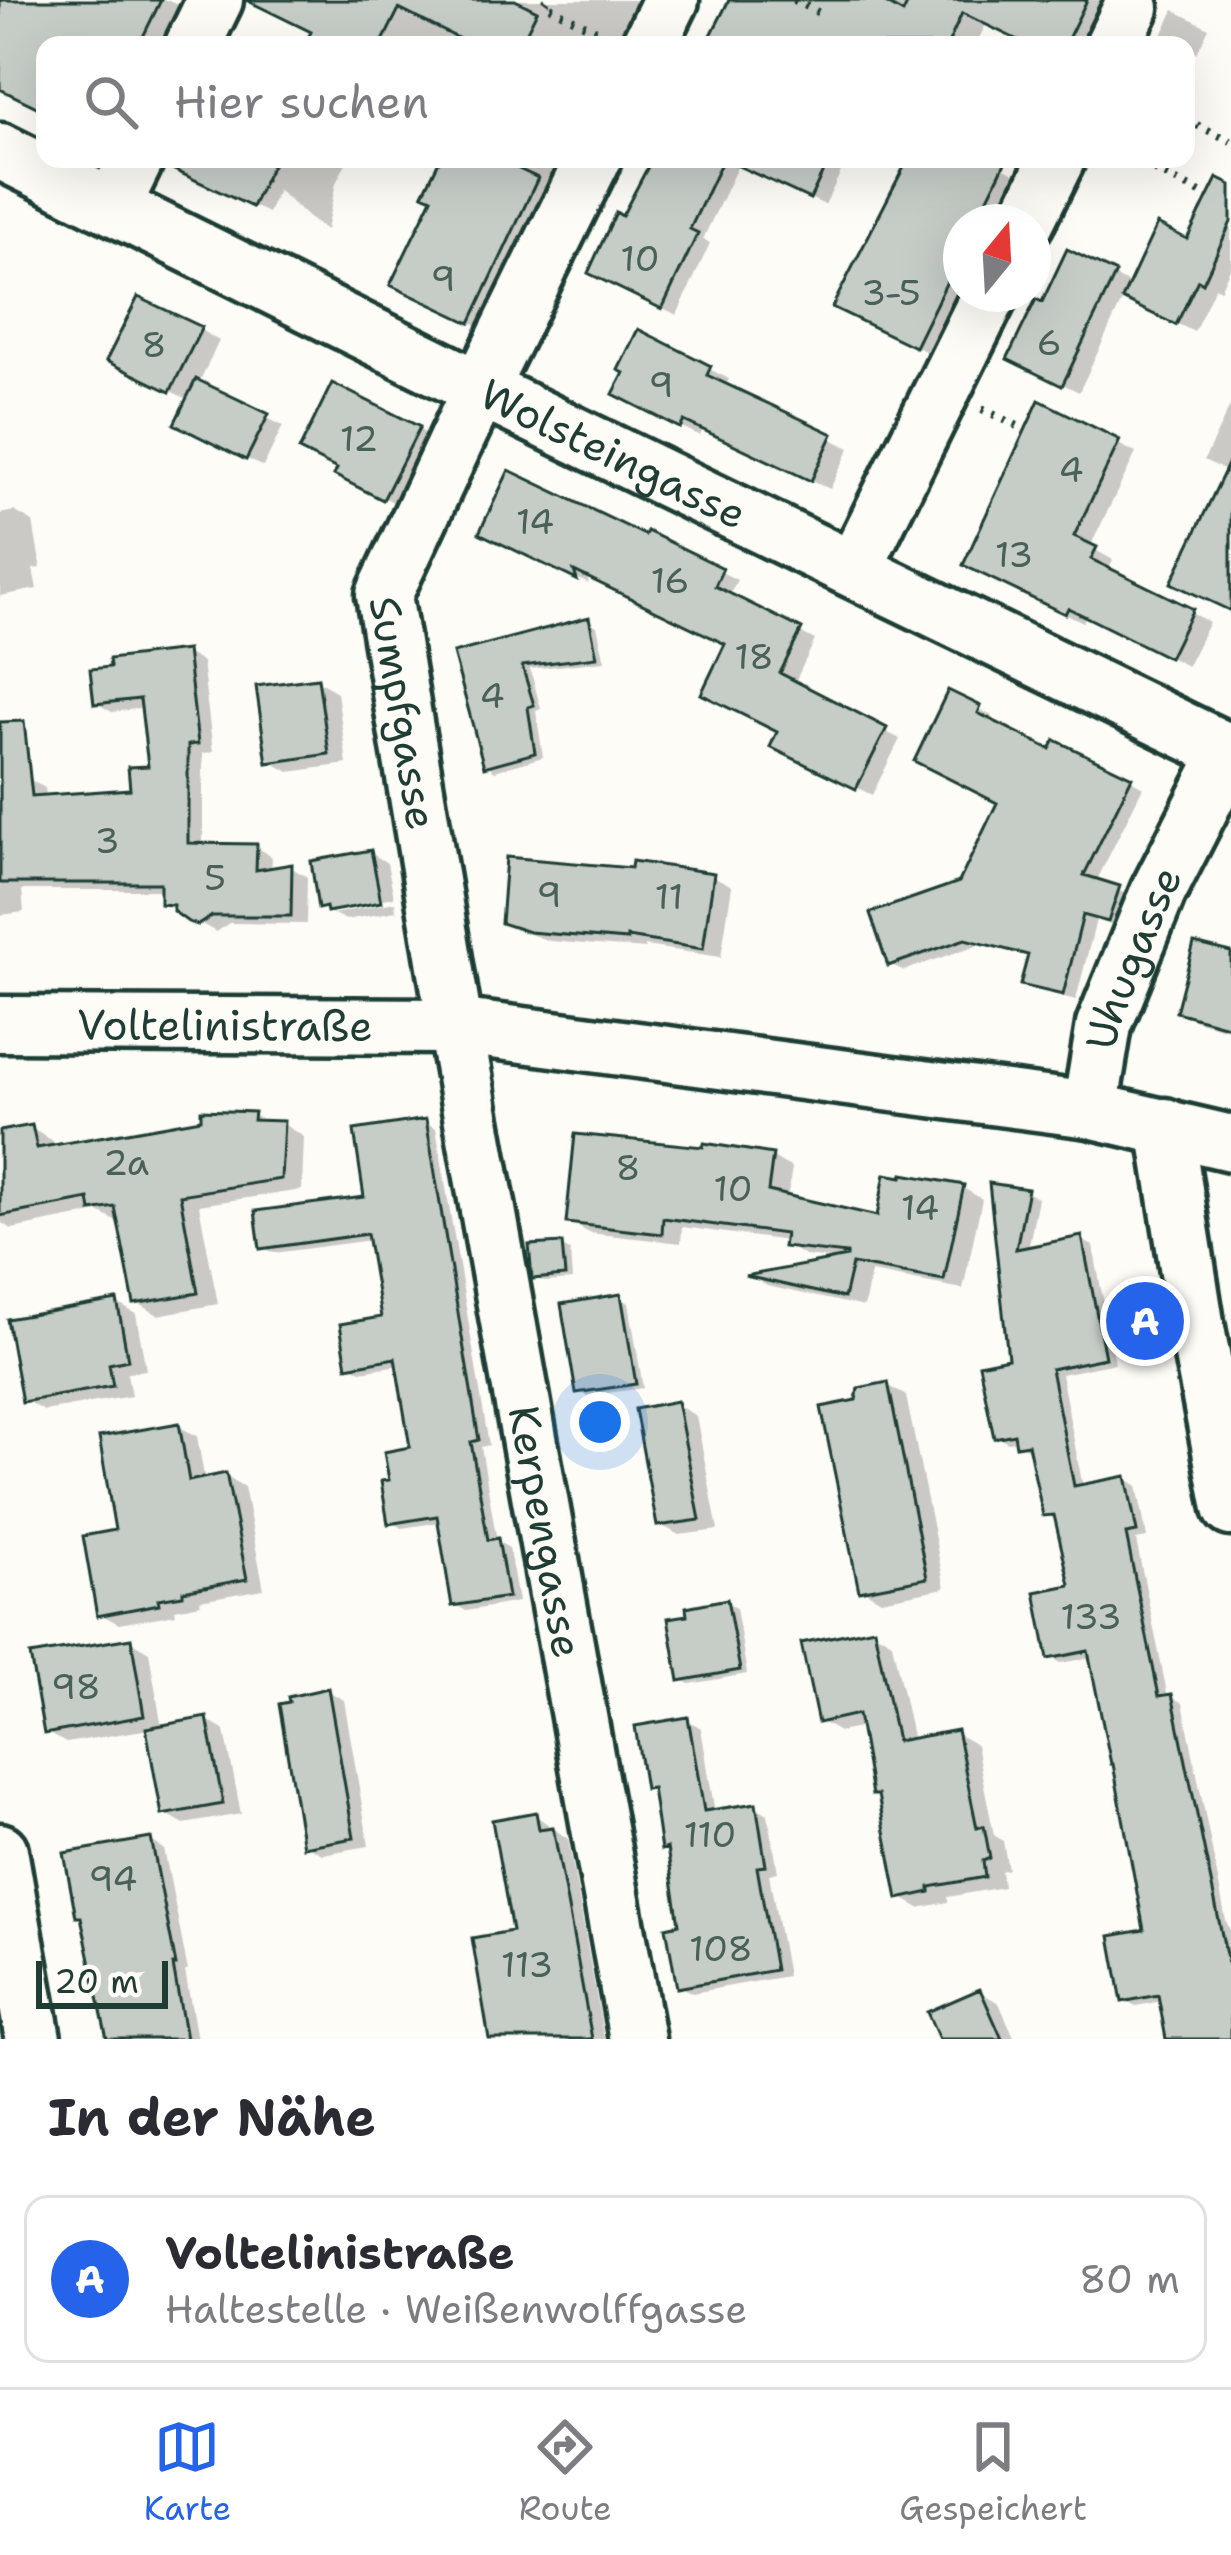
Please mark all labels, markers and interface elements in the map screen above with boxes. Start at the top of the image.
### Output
search box [36,36,1195,168]
icon: search [78,69,144,135]
text: Hier suchen [174,72,429,132]
north arrow [943,204,1051,312]
house number: 10 [620,234,660,283]
house number: 9 [430,254,456,303]
house number: 3-5 [861,268,921,317]
house number: 6 [1036,318,1062,367]
house number: 8 [141,320,167,369]
house number: 9 [648,360,674,409]
street label: Wolsteingasse [471,365,756,542]
house number: 12 [340,414,378,463]
house number: 4 [1058,445,1084,494]
house number: 14 [516,497,554,546]
house number: 13 [995,530,1033,579]
house number: 16 [650,556,690,605]
street label: Sumpfgasse [357,592,450,834]
house number: 18 [734,632,774,681]
house number: 4 [479,671,505,720]
house number: 3 [94,816,120,865]
house number: 5 [204,853,226,902]
street label: Uhugasse [1073,856,1195,1053]
house number: 9 [536,870,562,919]
house number: 11 [655,872,683,921]
street label: Voltelinistraße [77,996,373,1054]
house number: 2a [103,1138,149,1187]
house number: 8 [615,1143,641,1192]
house number: 10 [713,1164,753,1213]
house number: 14 [901,1183,939,1232]
pin: A [1106,1276,1184,1366]
your location [570,1392,630,1452]
street label: Kerpengasse [496,1401,596,1662]
house number: 133 [1060,1592,1122,1641]
house number: 98 [51,1662,101,1711]
house number: 110 [683,1810,737,1859]
house number: 94 [89,1854,137,1903]
house number: 108 [689,1924,753,1973]
house number: 113 [501,1940,553,1989]
scale bar [36,1955,168,2008]
text: 20 m [54,1959,139,2004]
text: In der Nähe [48,2083,376,2151]
text: Voltelinistraße [165,2223,514,2283]
text: A [75,2253,105,2305]
text: 80 m [1079,2253,1180,2305]
text: Haltestelle · Weißenwolffgasse [165,2283,747,2335]
tab: Karte [144,2414,231,2531]
tab: Route [519,2414,612,2531]
tab: Gespeichert [899,2414,1087,2531]

